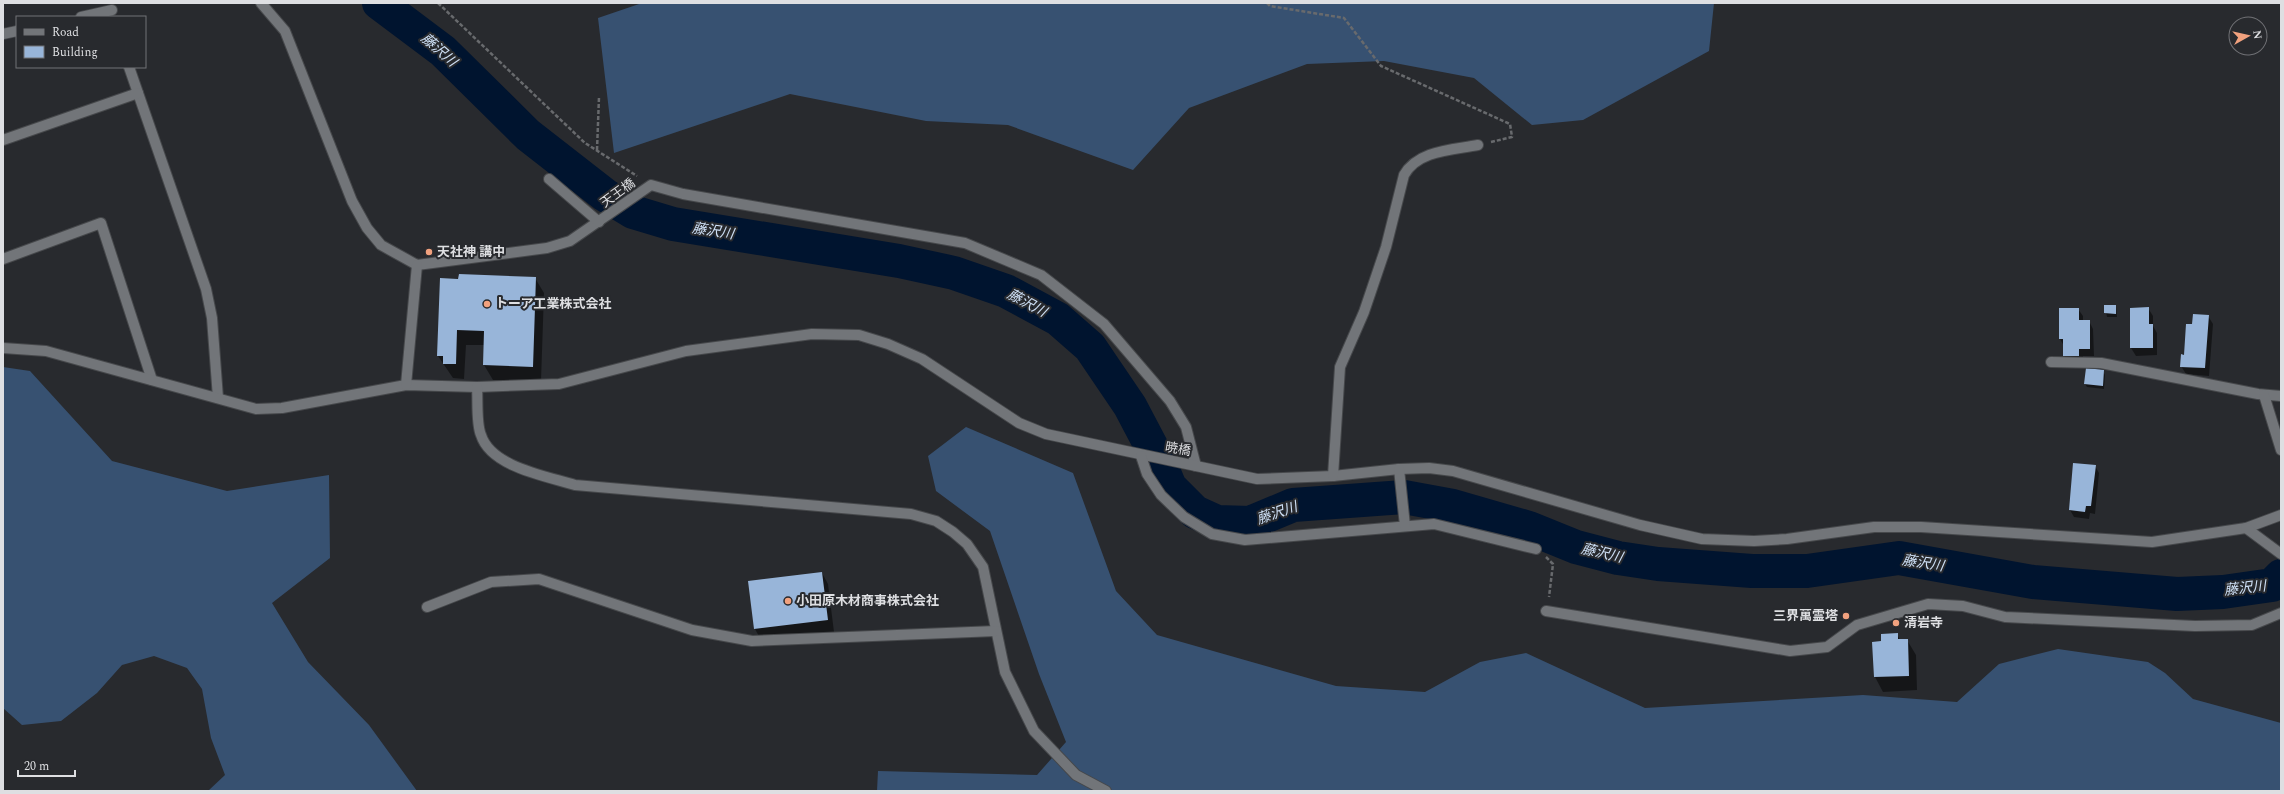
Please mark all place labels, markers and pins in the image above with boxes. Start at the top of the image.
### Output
place label: 天社神 講中 [437,242,505,262]
marker: 天社神 講中 [424,247,434,257]
place label: トーア工業株式会社 [495,294,611,314]
marker: トーア工業株式会社 [482,299,492,309]
place label: 小田原木材商事株式会社 [796,591,939,611]
marker: 小田原木材商事株式会社 [783,596,793,606]
place label: 三界萬霊塔 [1773,606,1838,626]
marker: 三界萬霊塔 [1841,611,1851,621]
place label: 清岩寺 [1904,613,1943,633]
marker: 清岩寺 [1891,618,1901,628]

